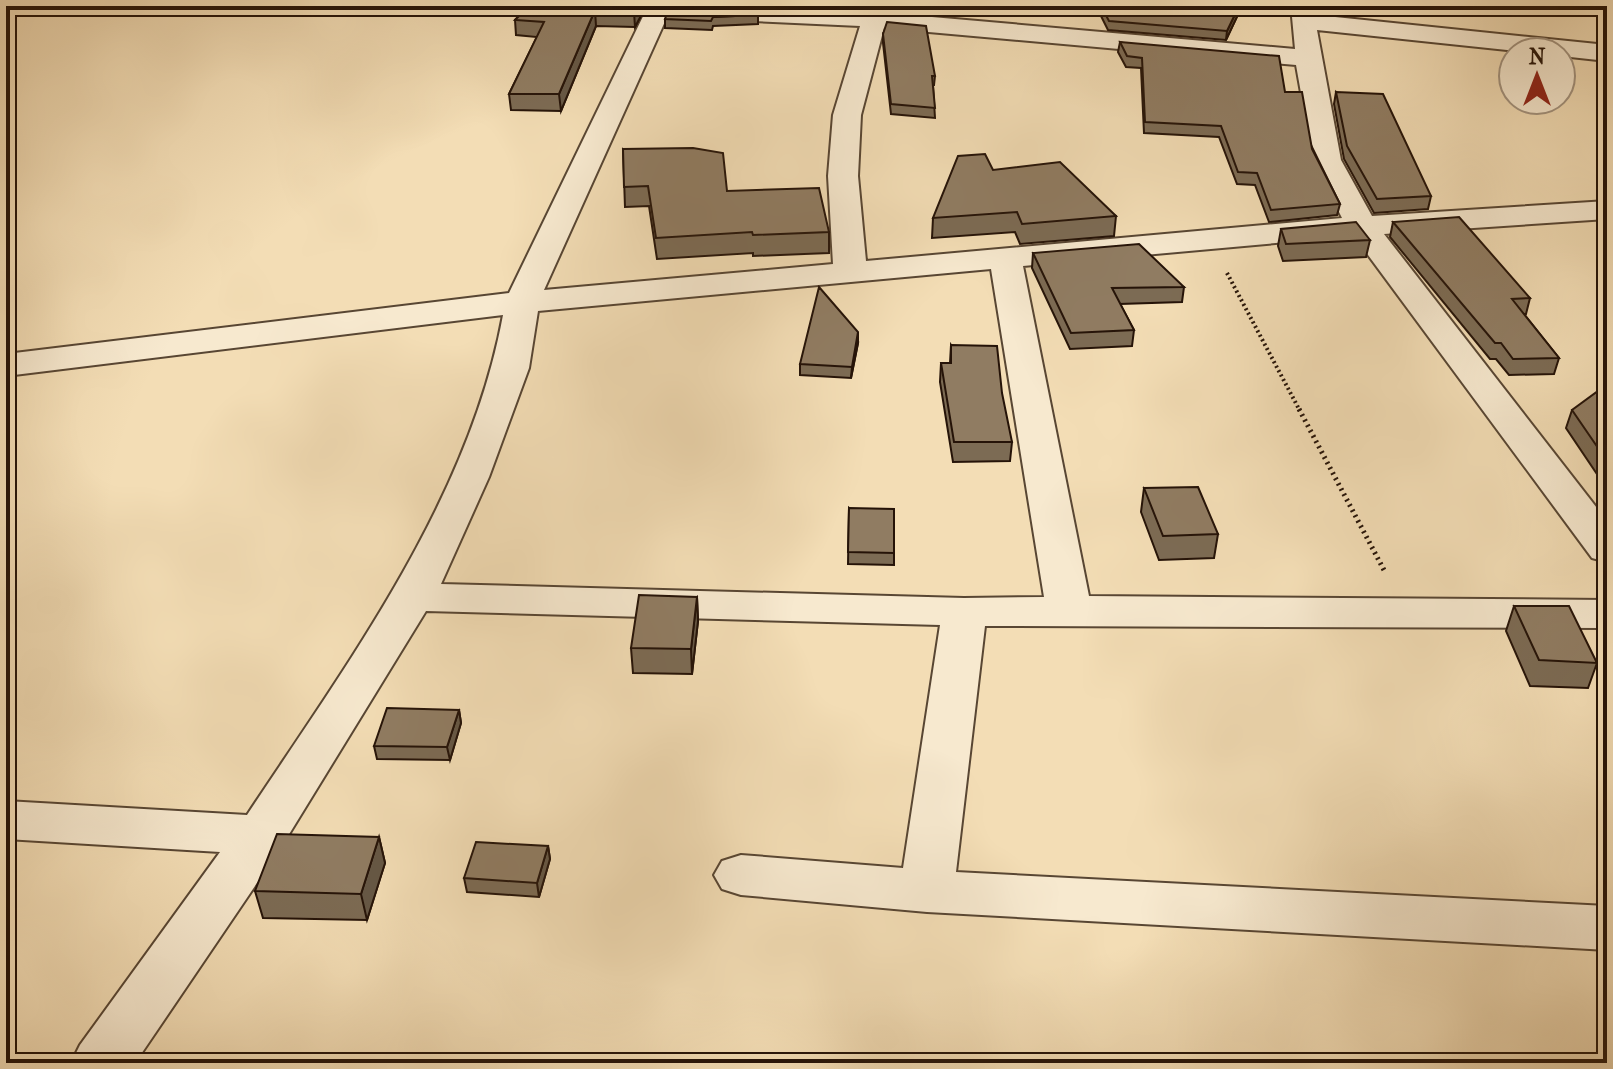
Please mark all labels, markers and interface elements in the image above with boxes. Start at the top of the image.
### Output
north arrow [1497,36,1577,116]
text: N [1529,44,1546,70]

